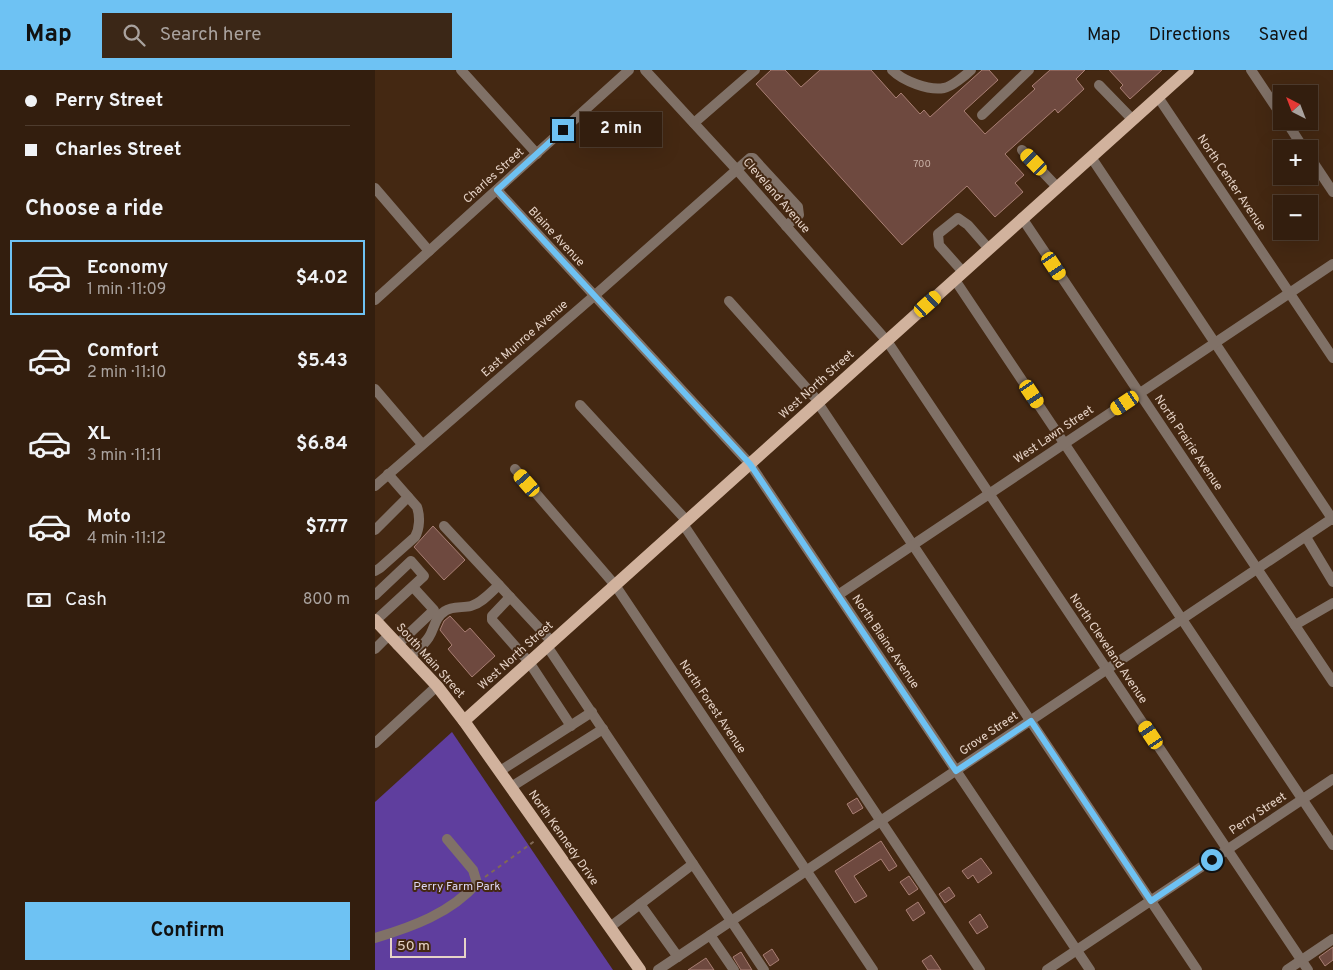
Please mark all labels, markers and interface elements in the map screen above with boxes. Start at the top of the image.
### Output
search box [102,13,452,58]
text: Map [25,20,72,50]
icon: search [120,21,148,49]
text: Search here [160,23,261,47]
text: Map [1087,24,1121,47]
text: Directions [1149,24,1231,47]
text: Saved [1259,24,1308,47]
north arrow [1273,85,1317,130]
map controls [1273,85,1318,240]
text: Perry Street [55,89,163,113]
callout: 2 min [581,112,663,148]
route end [552,119,574,141]
text: 2 min [600,119,642,139]
street label: North Center Avenue [1193,132,1269,234]
text: Charles Street [55,138,181,162]
button: + [1273,140,1318,185]
street label: Charles Street [460,144,528,208]
car [1018,146,1049,178]
street label: Cleveland Avenue [739,155,813,237]
house number: 700 [913,158,931,171]
button: − [1273,195,1318,240]
text: Choose a ride [25,196,163,223]
street label: Blaine Avenue [524,204,588,270]
car [1039,249,1068,283]
icon: car [27,255,72,300]
text: Economy [87,256,168,280]
text: $4.02 [296,266,348,290]
text: 1 min · 11:09 [87,280,166,300]
car [911,288,944,320]
street label: East Munroe Avenue [478,297,572,381]
icon: car [27,338,72,383]
text: Comfort [87,339,159,363]
street label: West North Street [776,347,858,423]
text: $5.43 [297,349,348,373]
text: 2 min · 11:10 [87,363,166,383]
car [1017,377,1046,411]
car [1108,388,1141,418]
street label: North Prairie Avenue [1150,392,1226,494]
street label: West Lawn Street [1011,402,1097,468]
icon: car [27,421,72,466]
text: XL [87,422,110,446]
text: $6.84 [296,432,348,456]
text: 3 min · 11:11 [87,446,162,466]
car [511,467,542,499]
icon: car [27,504,72,549]
text: Moto [87,505,131,529]
text: $7.77 [305,515,348,539]
text: 4 min · 11:12 [87,529,166,549]
icon: cash [25,586,53,614]
text: Cash [65,588,107,612]
text: 800 m [303,590,350,610]
street label: North Cleveland Avenue [1065,591,1151,707]
street label: North Blaine Avenue [848,592,922,692]
street label: West North Street [475,618,557,694]
street label: South Main Street [392,620,468,702]
street label: North Forest Avenue [675,657,749,757]
street label: Grove Street [956,708,1022,760]
car [1136,718,1165,752]
street label: North Kennedy Drive [524,787,602,889]
street label: Perry Street [1226,789,1290,839]
route start [1201,849,1223,871]
park label: Perry Farm Park [413,879,501,895]
button: Confirm [25,902,350,960]
scale bar [390,935,466,958]
text: 50 m [397,938,430,955]

